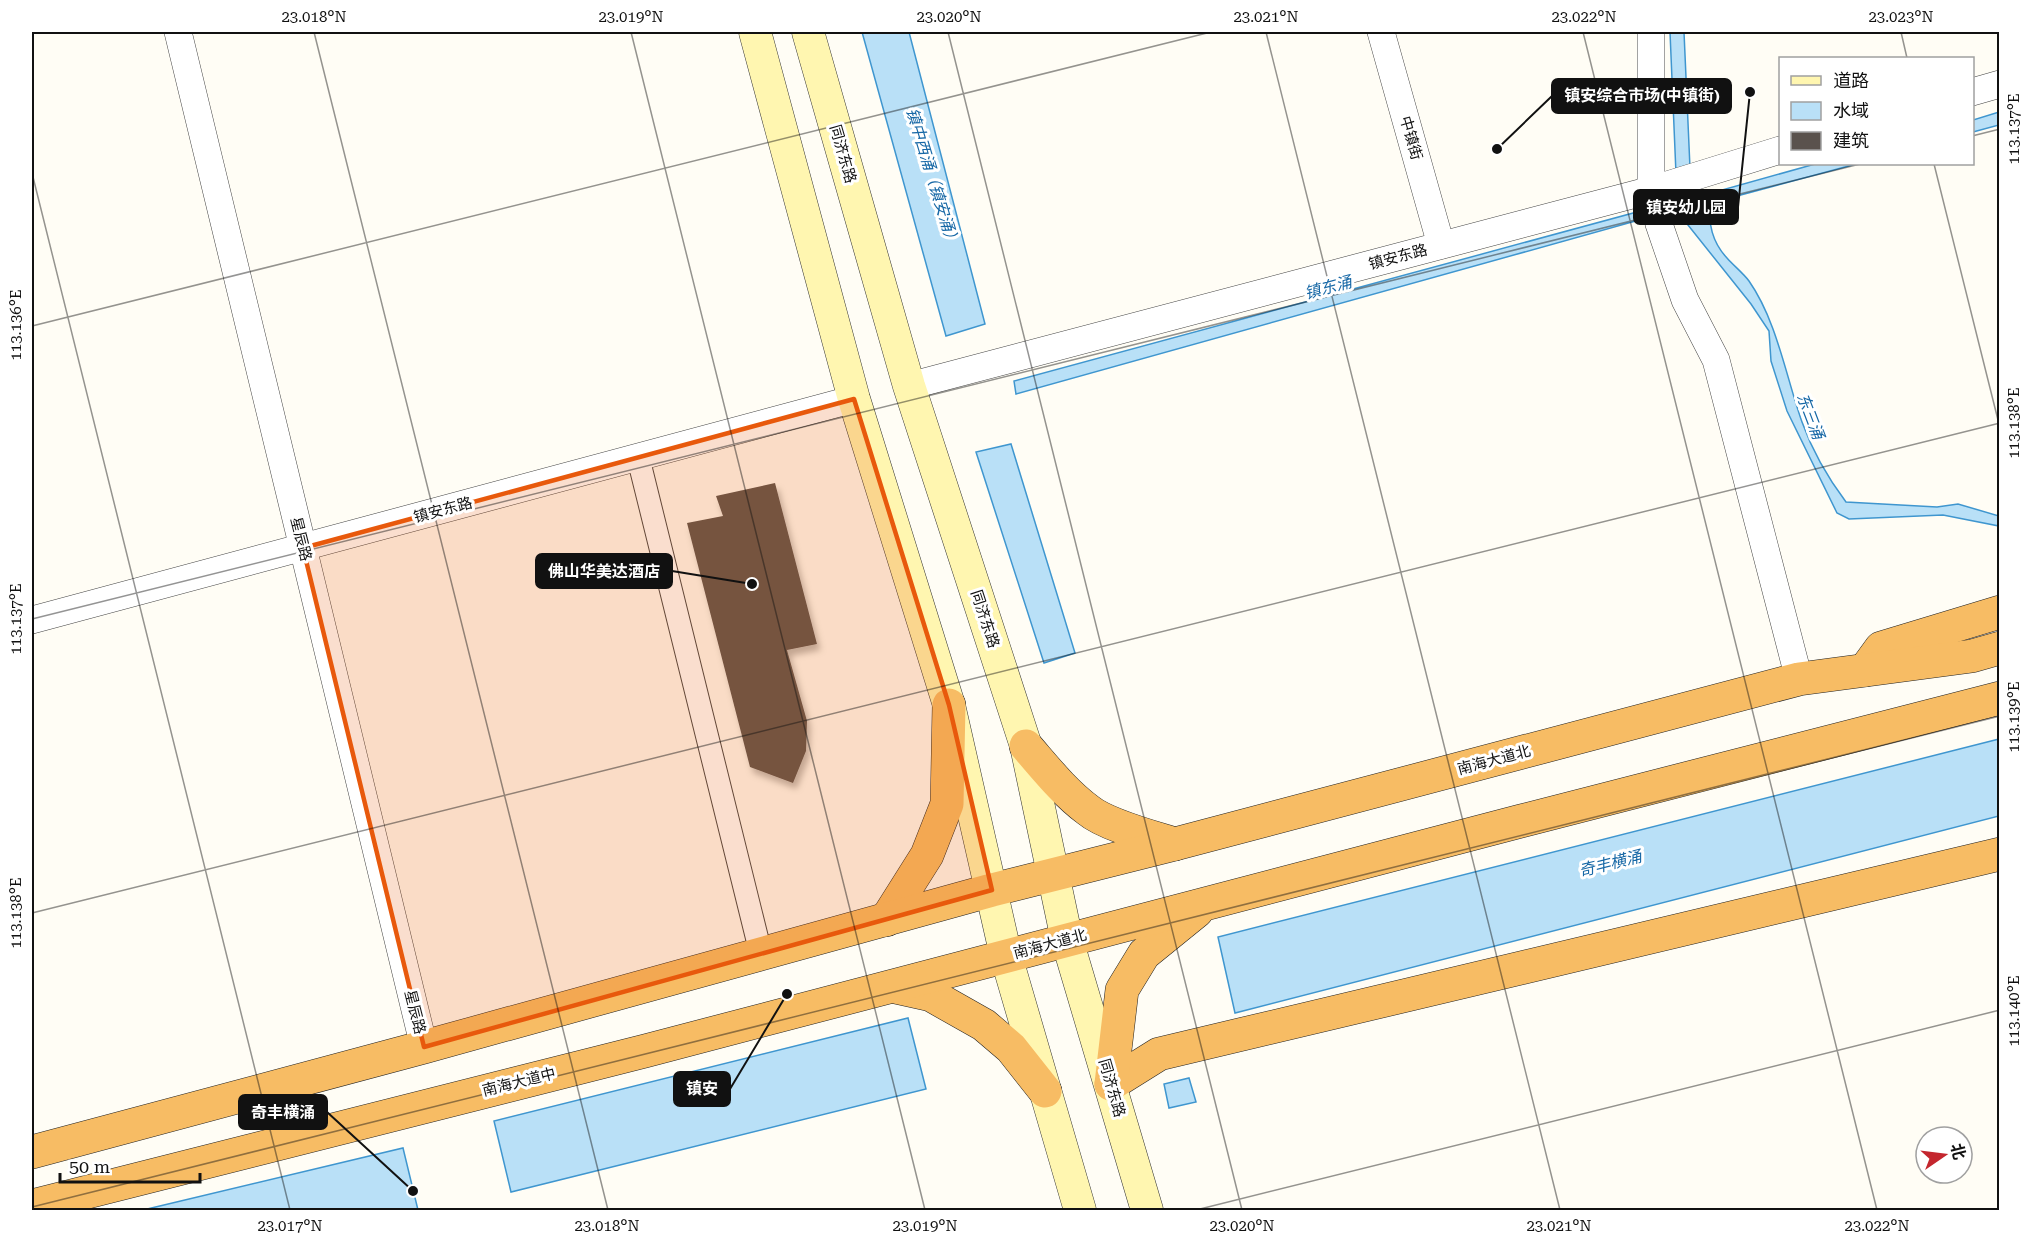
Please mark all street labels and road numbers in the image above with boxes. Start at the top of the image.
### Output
street label: 中镇街 [1396,114,1426,162]
street label: 同济东路 [826,123,860,185]
street label: 镇安东路 [1367,241,1429,273]
street label: 镇安东路 [412,494,474,526]
street label: 星辰路 [287,515,315,563]
street label: 同济东路 [967,588,1003,650]
street label: 南海大道北 [1455,742,1533,778]
street label: 南海大道北 [1011,926,1089,962]
street label: 星辰路 [401,988,429,1036]
street label: 同济东路 [1095,1057,1129,1119]
street label: 南海大道中 [480,1064,558,1100]

